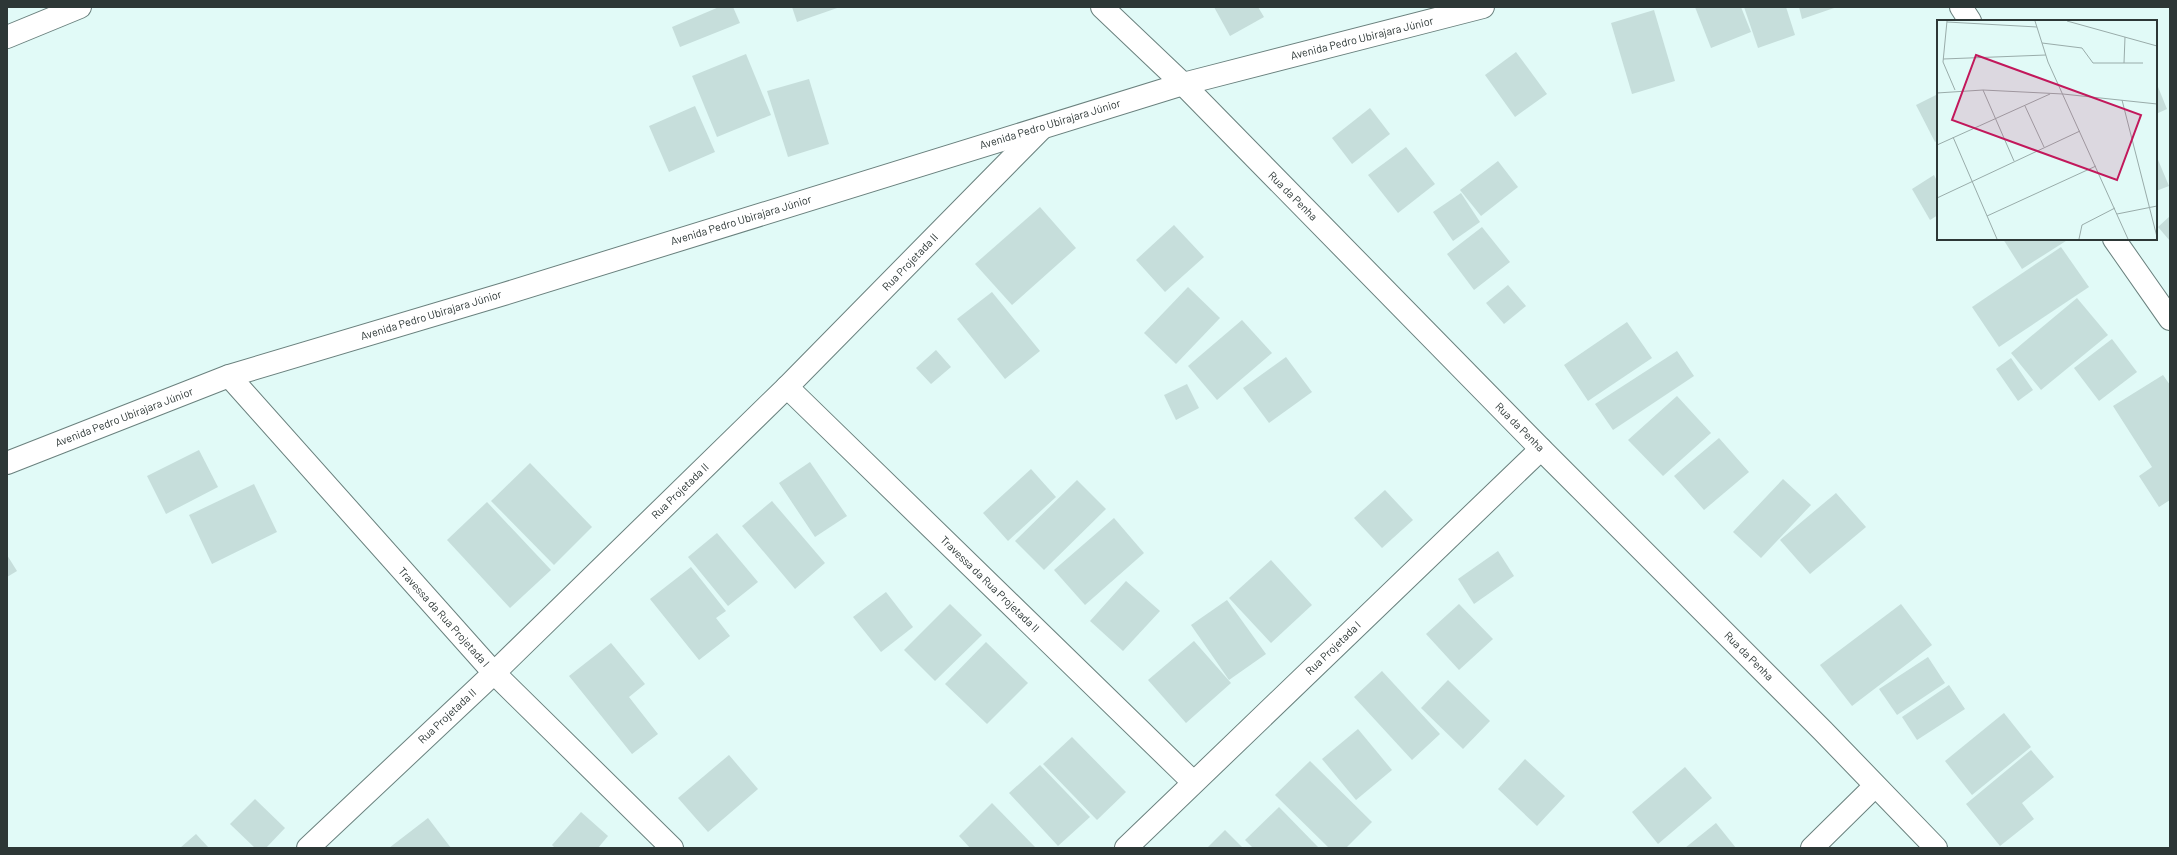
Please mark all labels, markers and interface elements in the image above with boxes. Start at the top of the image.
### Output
street label: Avenida Pedro Ubirajara Júnior [1289,13,1435,62]
inset map [1937,20,2157,240]
street label: Avenida Pedro Ubirajara Júnior [978,96,1122,151]
street label: Rua da Penha [1266,168,1321,223]
street label: Avenida Pedro Ubirajara Júnior [669,192,813,247]
street label: Rua Projetada II [879,230,940,293]
street label: Avenida Pedro Ubirajara Júnior [359,287,503,342]
street label: Avenida Pedro Ubirajara Júnior [53,384,195,449]
street label: Rua da Penha [1493,399,1548,454]
street label: Rua Projetada II [648,460,711,521]
street label: Travessa da Rua Projetada II [938,533,1043,634]
street label: Travessa da Rua Projetada I [396,564,493,669]
street label: Rua Projetada I [1302,618,1363,677]
street label: Rua da Penha [1722,628,1777,683]
street label: Rua Projetada II [415,685,478,746]

